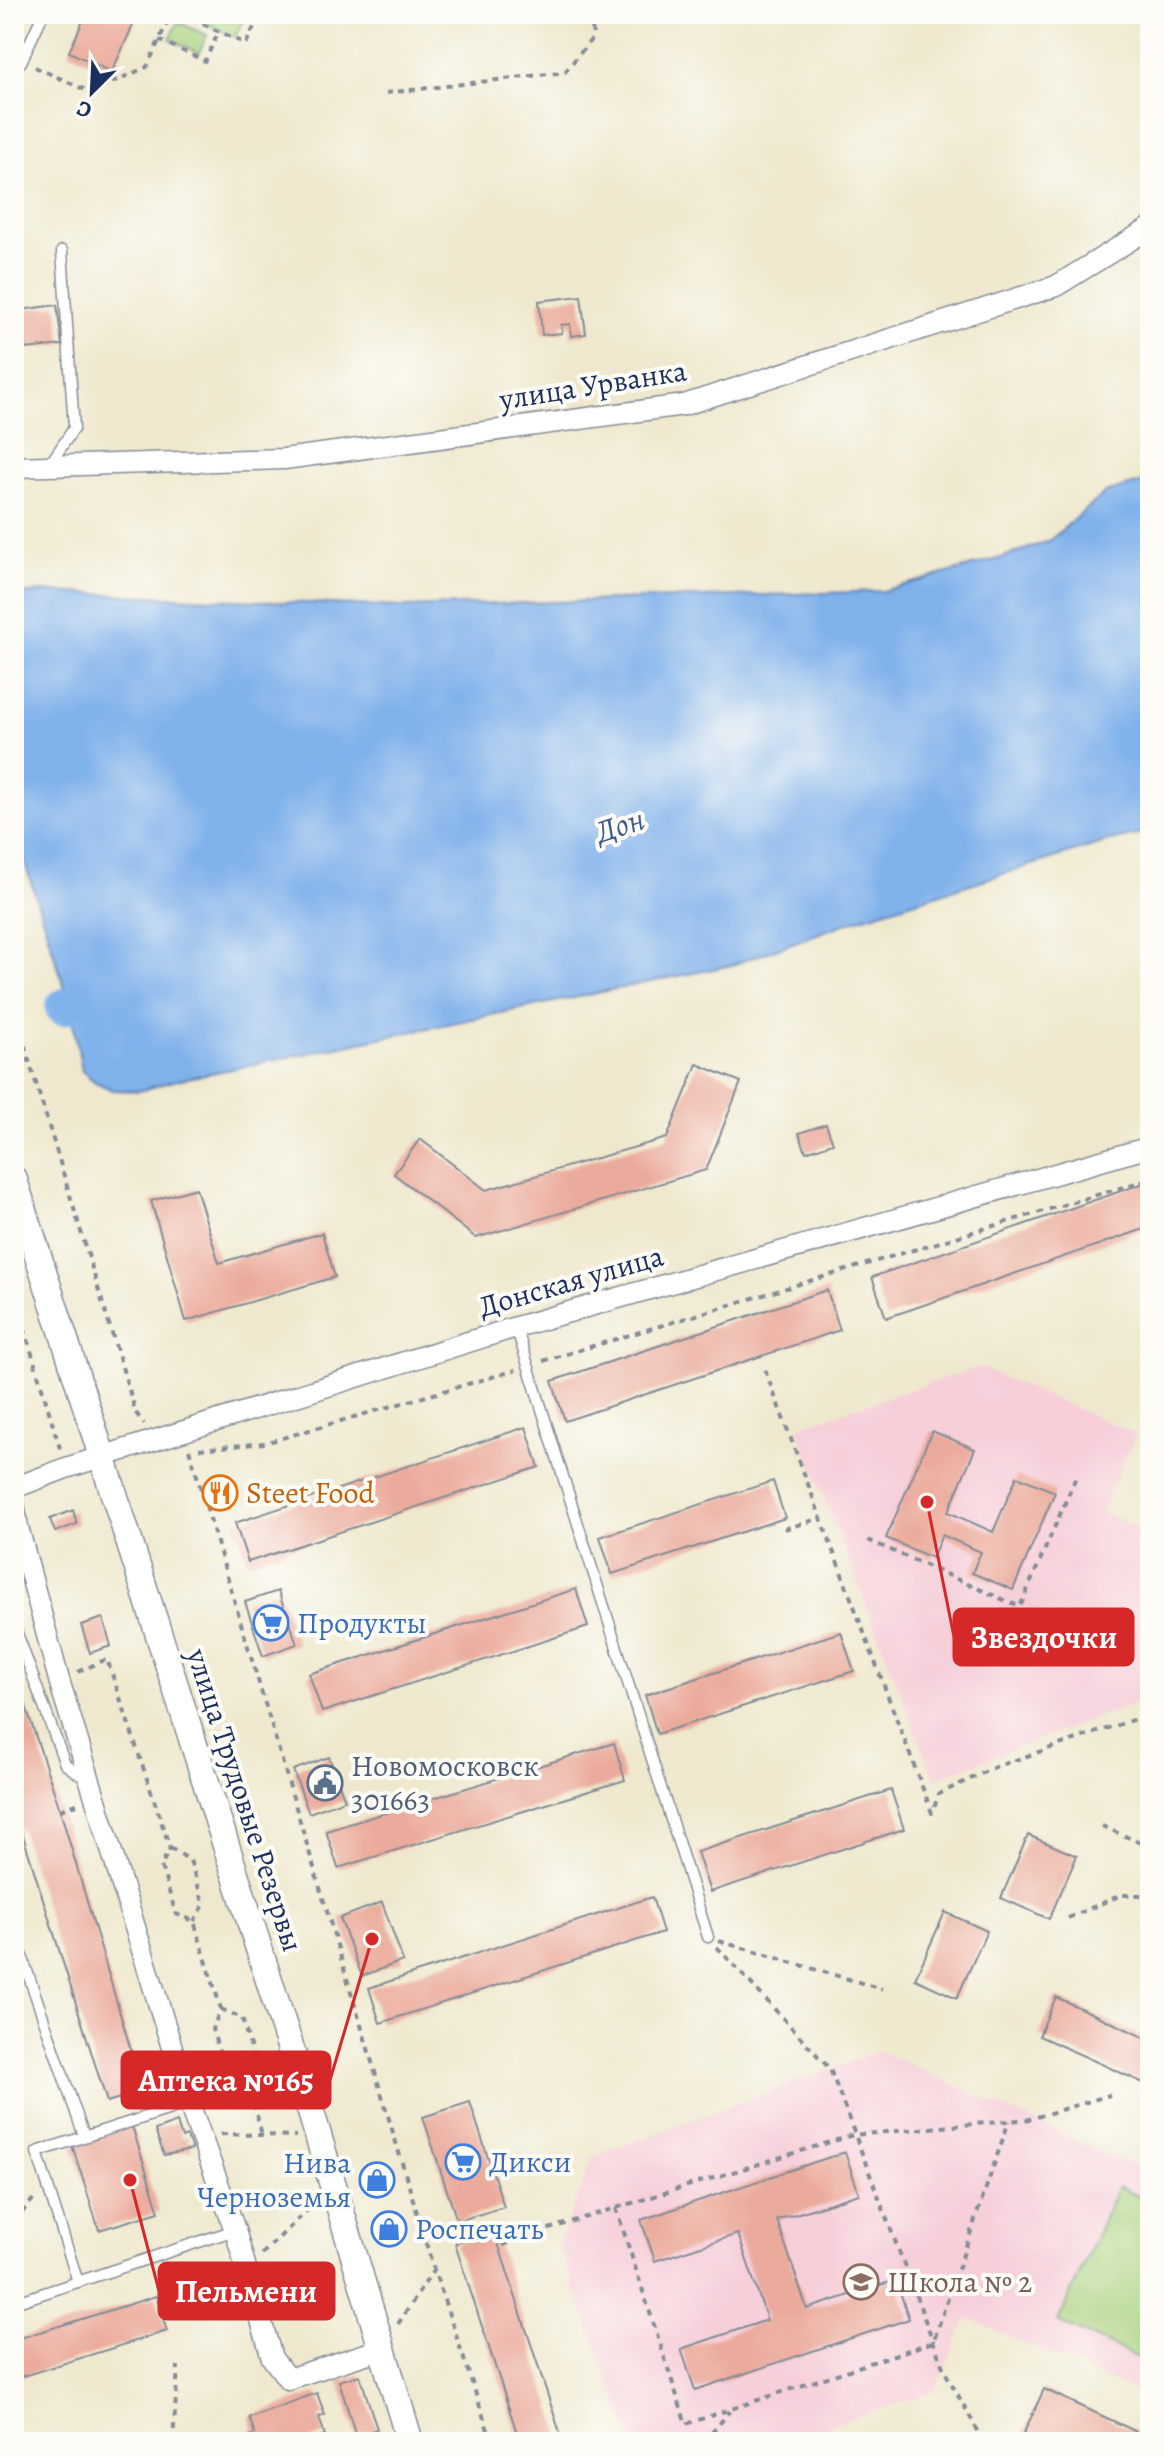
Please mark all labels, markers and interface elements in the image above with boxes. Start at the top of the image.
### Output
north arrow [52,52,132,132]
text: С [72,93,97,126]
street label: улица Урванка [496,350,690,420]
water label: Дон [588,797,650,854]
street label: Донская улица [474,1235,668,1326]
place label: Steet Food [246,1473,375,1513]
restaurant icon: Steet Food [201,1474,239,1512]
place label: Продукты [297,1603,426,1643]
supermarket icon: Продукты [252,1604,290,1642]
callout: Звездочки [954,1609,1133,1665]
text: Звездочки [971,1615,1117,1659]
street label: улица Трудовые Резервы [177,1643,313,1957]
place label: Новомосковск 301663 [351,1746,539,1820]
public building icon: Новомосковск 301663 [306,1764,344,1802]
callout: Аптека №165 [122,2052,330,2108]
text: Аптека №165 [137,2058,314,2102]
place label: Дикси [489,2142,571,2182]
place label: Нива Черноземья [197,2143,351,2217]
supermarket icon: Дикси [444,2143,482,2181]
shop icon: Нива Черноземья [358,2161,396,2199]
place label: Роспечать [415,2209,544,2249]
shop icon: Роспечать [370,2210,408,2248]
place label: Школа № 2 [887,2262,1032,2302]
callout: Пельмени [159,2263,334,2319]
school or university icon: Школа № 2 [842,2263,880,2301]
text: Пельмени [175,2269,317,2313]

